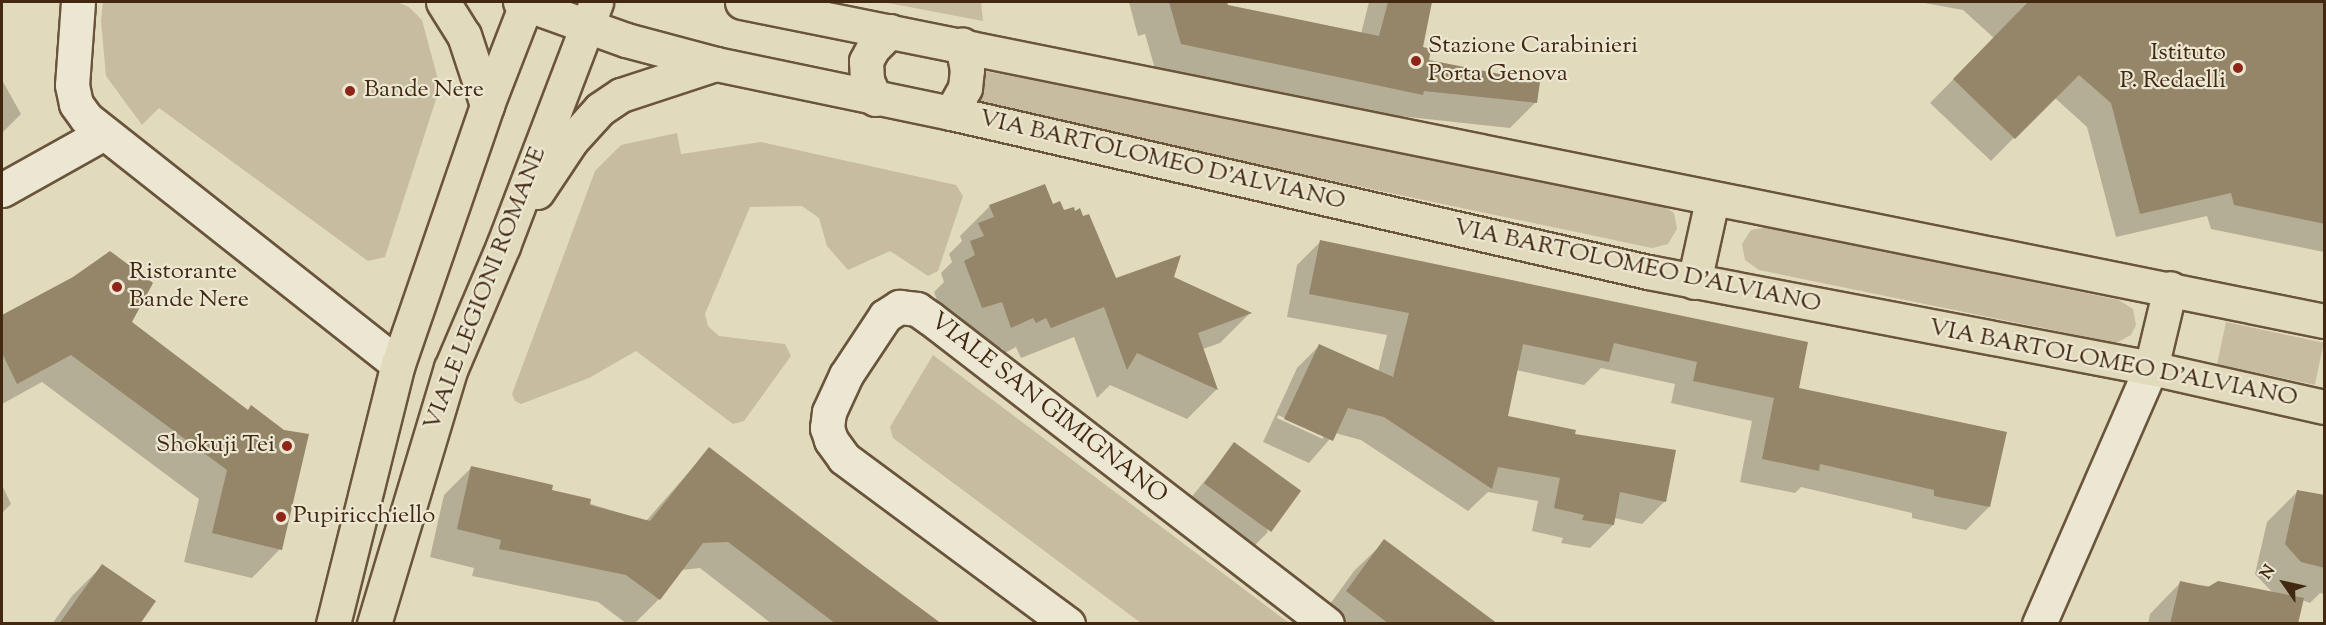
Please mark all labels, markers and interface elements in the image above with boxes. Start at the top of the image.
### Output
place label: Stazione Carabinieri Porta Genova [1428,33,1638,89]
place label: Istituto P. Redaelli [2120,40,2226,96]
marker: Stazione Carabinieri Porta Genova [1409,54,1423,68]
marker: Istituto P. Redaelli [2231,61,2245,75]
place label: Bande Nere [364,77,484,105]
marker: Bande Nere [341,82,359,100]
street label: VIA BARTOLOMEO D'ALVIANO [976,105,1348,217]
street label: VIALE LEGIONI ROMANE [419,143,553,435]
street label: VIA BARTOLOMEO D'ALVIANO [1451,214,1823,320]
place label: Ristorante Bande Nere [129,259,249,315]
marker: Ristorante Bande Nere [110,280,124,294]
street label: VIALE SAN GIMIGNANO [924,307,1172,511]
street label: VIA BARTOLOMEO D'ALVIANO [1926,314,2300,414]
place label: Shokuji Tei [156,432,275,460]
marker: Shokuji Tei [280,439,294,453]
place label: Pupiricchiello [293,503,435,531]
marker: Pupiricchiello [274,510,288,524]
north arrow [2254,553,2314,613]
text: N [2256,561,2282,584]

